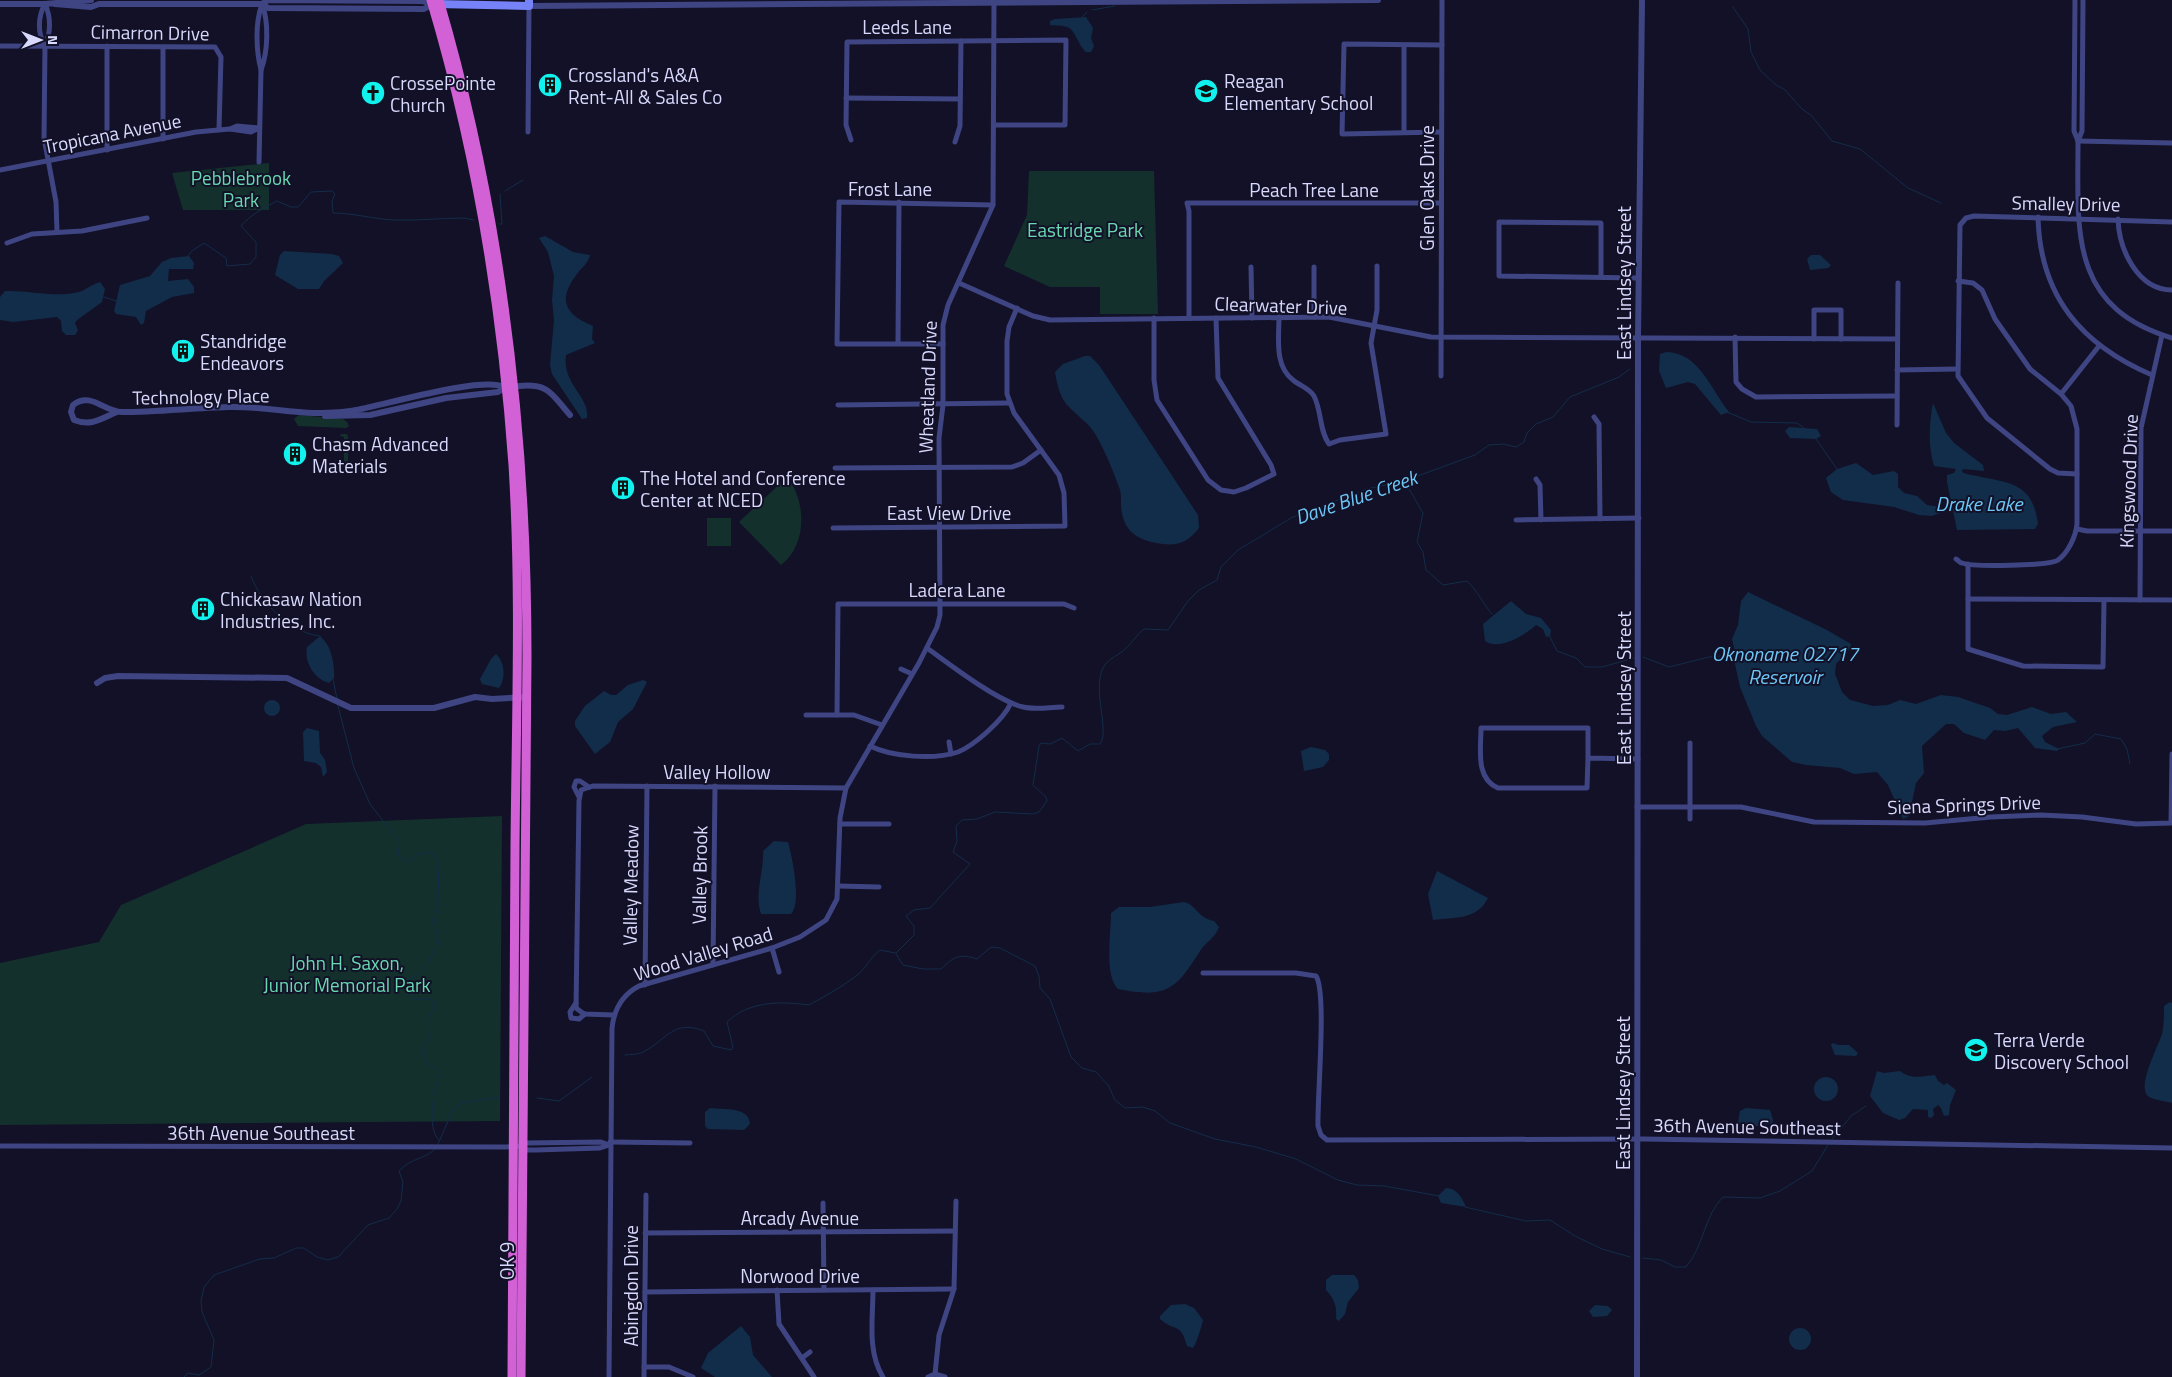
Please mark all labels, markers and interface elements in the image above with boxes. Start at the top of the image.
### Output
street label: Leeds Lane [862,12,952,41]
north arrow [15,15,65,65]
street label: Cimarron Drive [90,16,210,48]
text: N [43,35,64,45]
place label: Crossland's A&A Rent-All & Sales Co [568,60,722,111]
place label: Reagan Elementary School [1224,66,1373,117]
place label: CrossePointe Church [390,68,496,119]
building icon: Crossland's A&A Rent-All & Sales Co [537,72,563,98]
school or university icon: Reagan Elementary School [1193,78,1219,104]
church icon: CrossePointe Church [360,80,386,106]
street label: Tropicana Avenue [40,105,184,161]
street label: Glen Oaks Drive [1412,125,1441,251]
park label: Pebblebrook Park [191,163,291,214]
street label: Frost Lane [848,174,932,203]
street label: Peach Tree Lane [1249,175,1379,204]
street label: Smalley Drive [2011,188,2121,218]
street label: East Lindsey Street [1609,206,1638,360]
park label: Eastridge Park [1027,215,1143,244]
street label: Clearwater Drive [1214,288,1348,322]
street label: Wheatland Drive [910,320,944,454]
place label: Standridge Endeavors [200,326,287,377]
building icon: Standridge Endeavors [170,338,196,364]
street label: Technology Place [132,380,270,412]
street label: Kingswood Drive [2111,414,2145,548]
place label: Chasm Advanced Materials [312,429,449,480]
building icon: Chasm Advanced Materials [282,441,308,467]
water label: Dave Blue Creek [1291,461,1423,532]
place label: The Hotel and Conference Center at NCED [640,463,846,514]
building icon: The Hotel and Conference Center at NCED [610,475,636,501]
water label: Drake Lake [1936,488,2024,519]
street label: East View Drive [887,498,1011,527]
street label: Ladera Lane [909,575,1005,604]
place label: Chickasaw Nation Industries, Inc. [220,584,362,635]
building icon: Chickasaw Nation Industries, Inc. [190,596,216,622]
street label: East Lindsey Street [1609,611,1638,765]
water label: Oknoname 02717 Reservoir [1712,638,1860,692]
street label: Valley Hollow [663,757,771,786]
street label: Siena Springs Drive [1887,787,2041,821]
street label: Valley Meadow [614,824,646,946]
street label: Valley Brook [684,825,714,925]
street label: Wood Valley Road [630,918,776,988]
park label: John H. Saxon, Junior Memorial Park [263,948,431,999]
street label: East Lindsey Street [1608,1016,1637,1170]
place label: Terra Verde Discovery School [1994,1025,2129,1076]
school or university icon: Terra Verde Discovery School [1963,1037,1989,1063]
street label: 36th Avenue Southeast [1653,1110,1841,1142]
street label: 36th Avenue Southeast [167,1118,355,1147]
street label: Arcady Avenue [741,1203,859,1232]
street label: Abingdon Drive [616,1225,645,1347]
street label: OK 9 [492,1242,521,1280]
street label: Norwood Drive [740,1261,860,1290]

